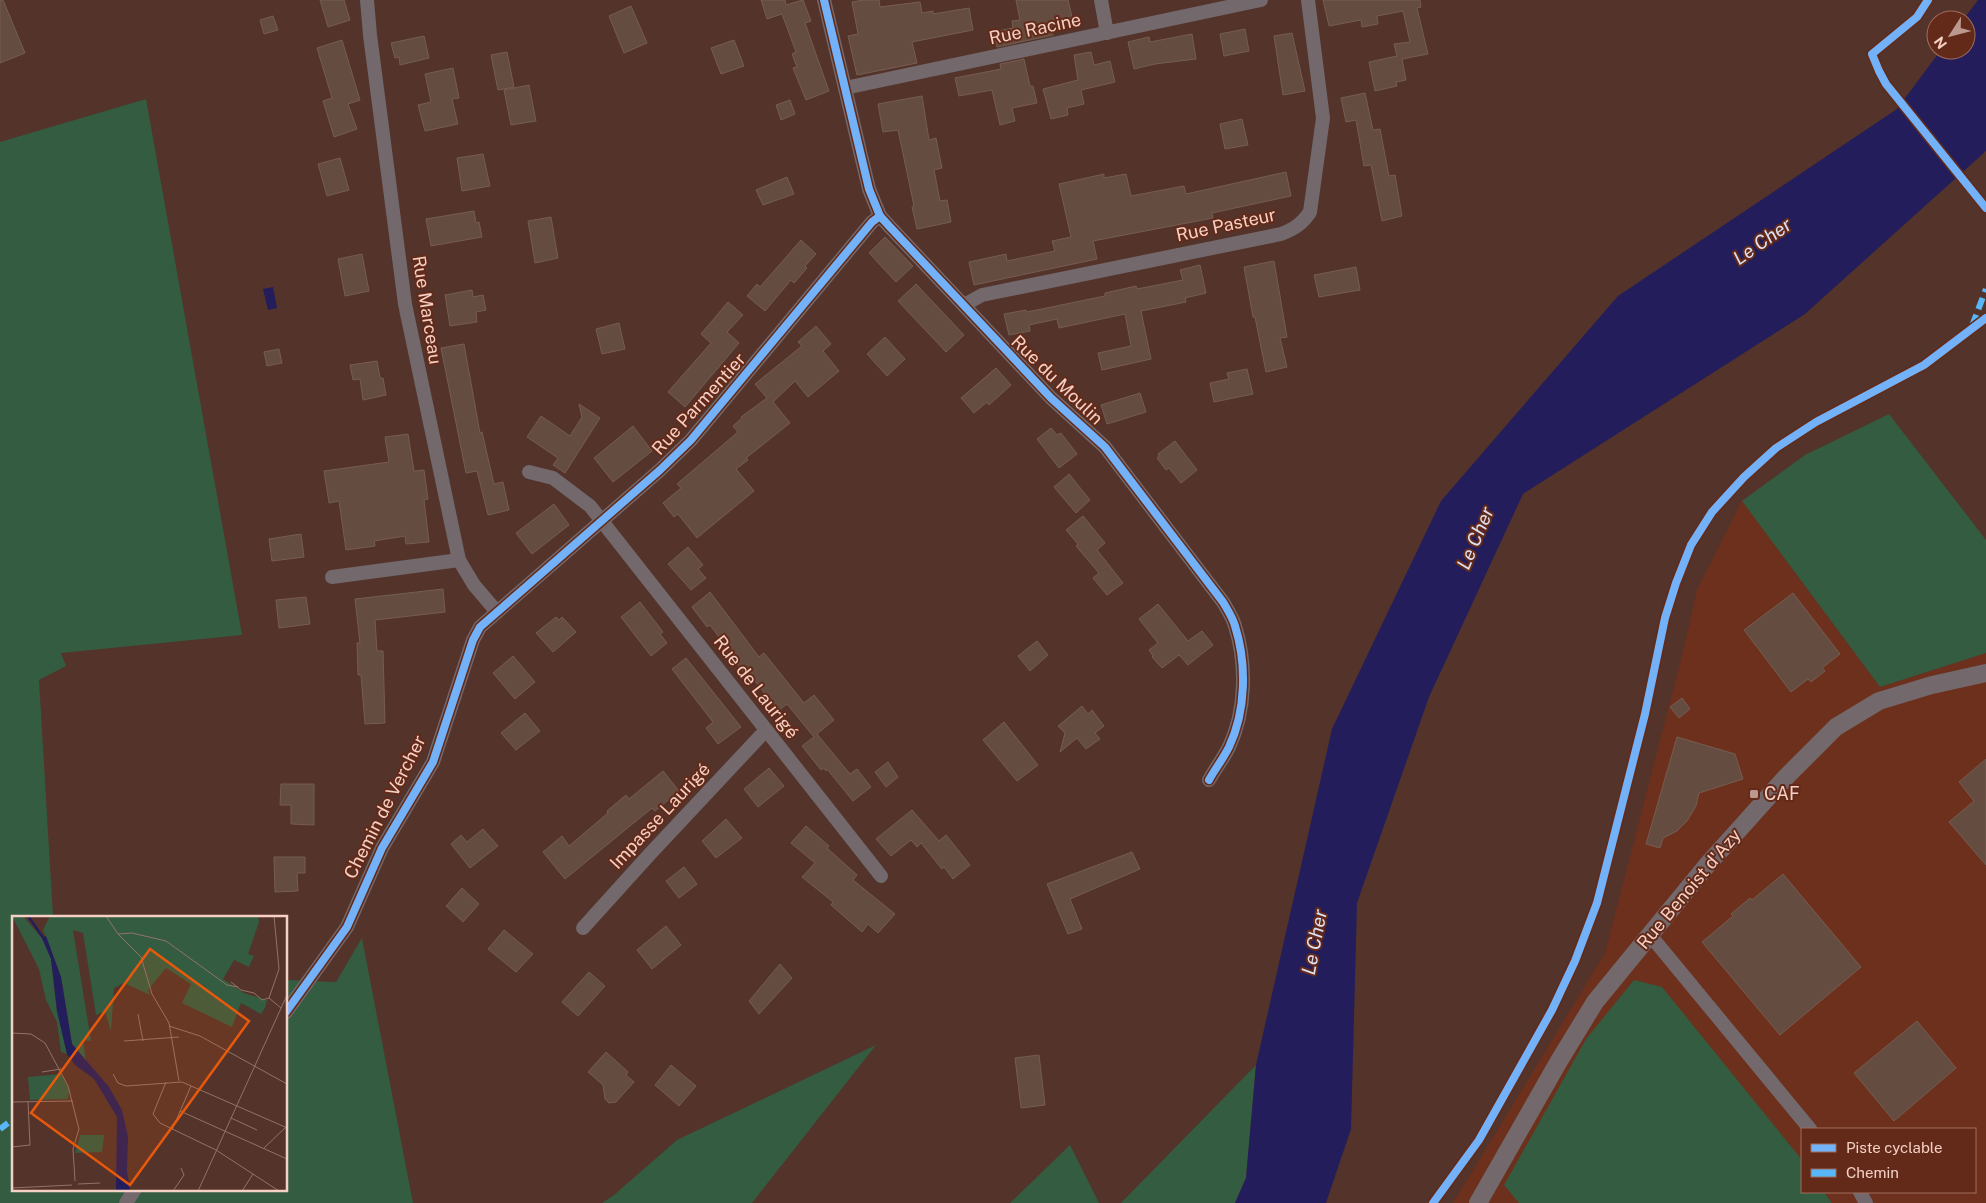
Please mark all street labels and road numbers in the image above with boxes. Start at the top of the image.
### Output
street label: Rue Racine [987,8,1083,49]
street label: Rue Pasteur [1174,204,1278,245]
street label: Rue Marceau [409,254,446,366]
street label: Rue du Moulin [1007,331,1107,429]
street label: Rue Parmentier [647,348,750,459]
street label: Rue de Laurigé [710,631,803,742]
street label: Chemin de Vercher [339,732,430,882]
street label: Impasse Laurigé [605,758,714,873]
street label: Rue Benoist d'Azy [1632,824,1745,953]

